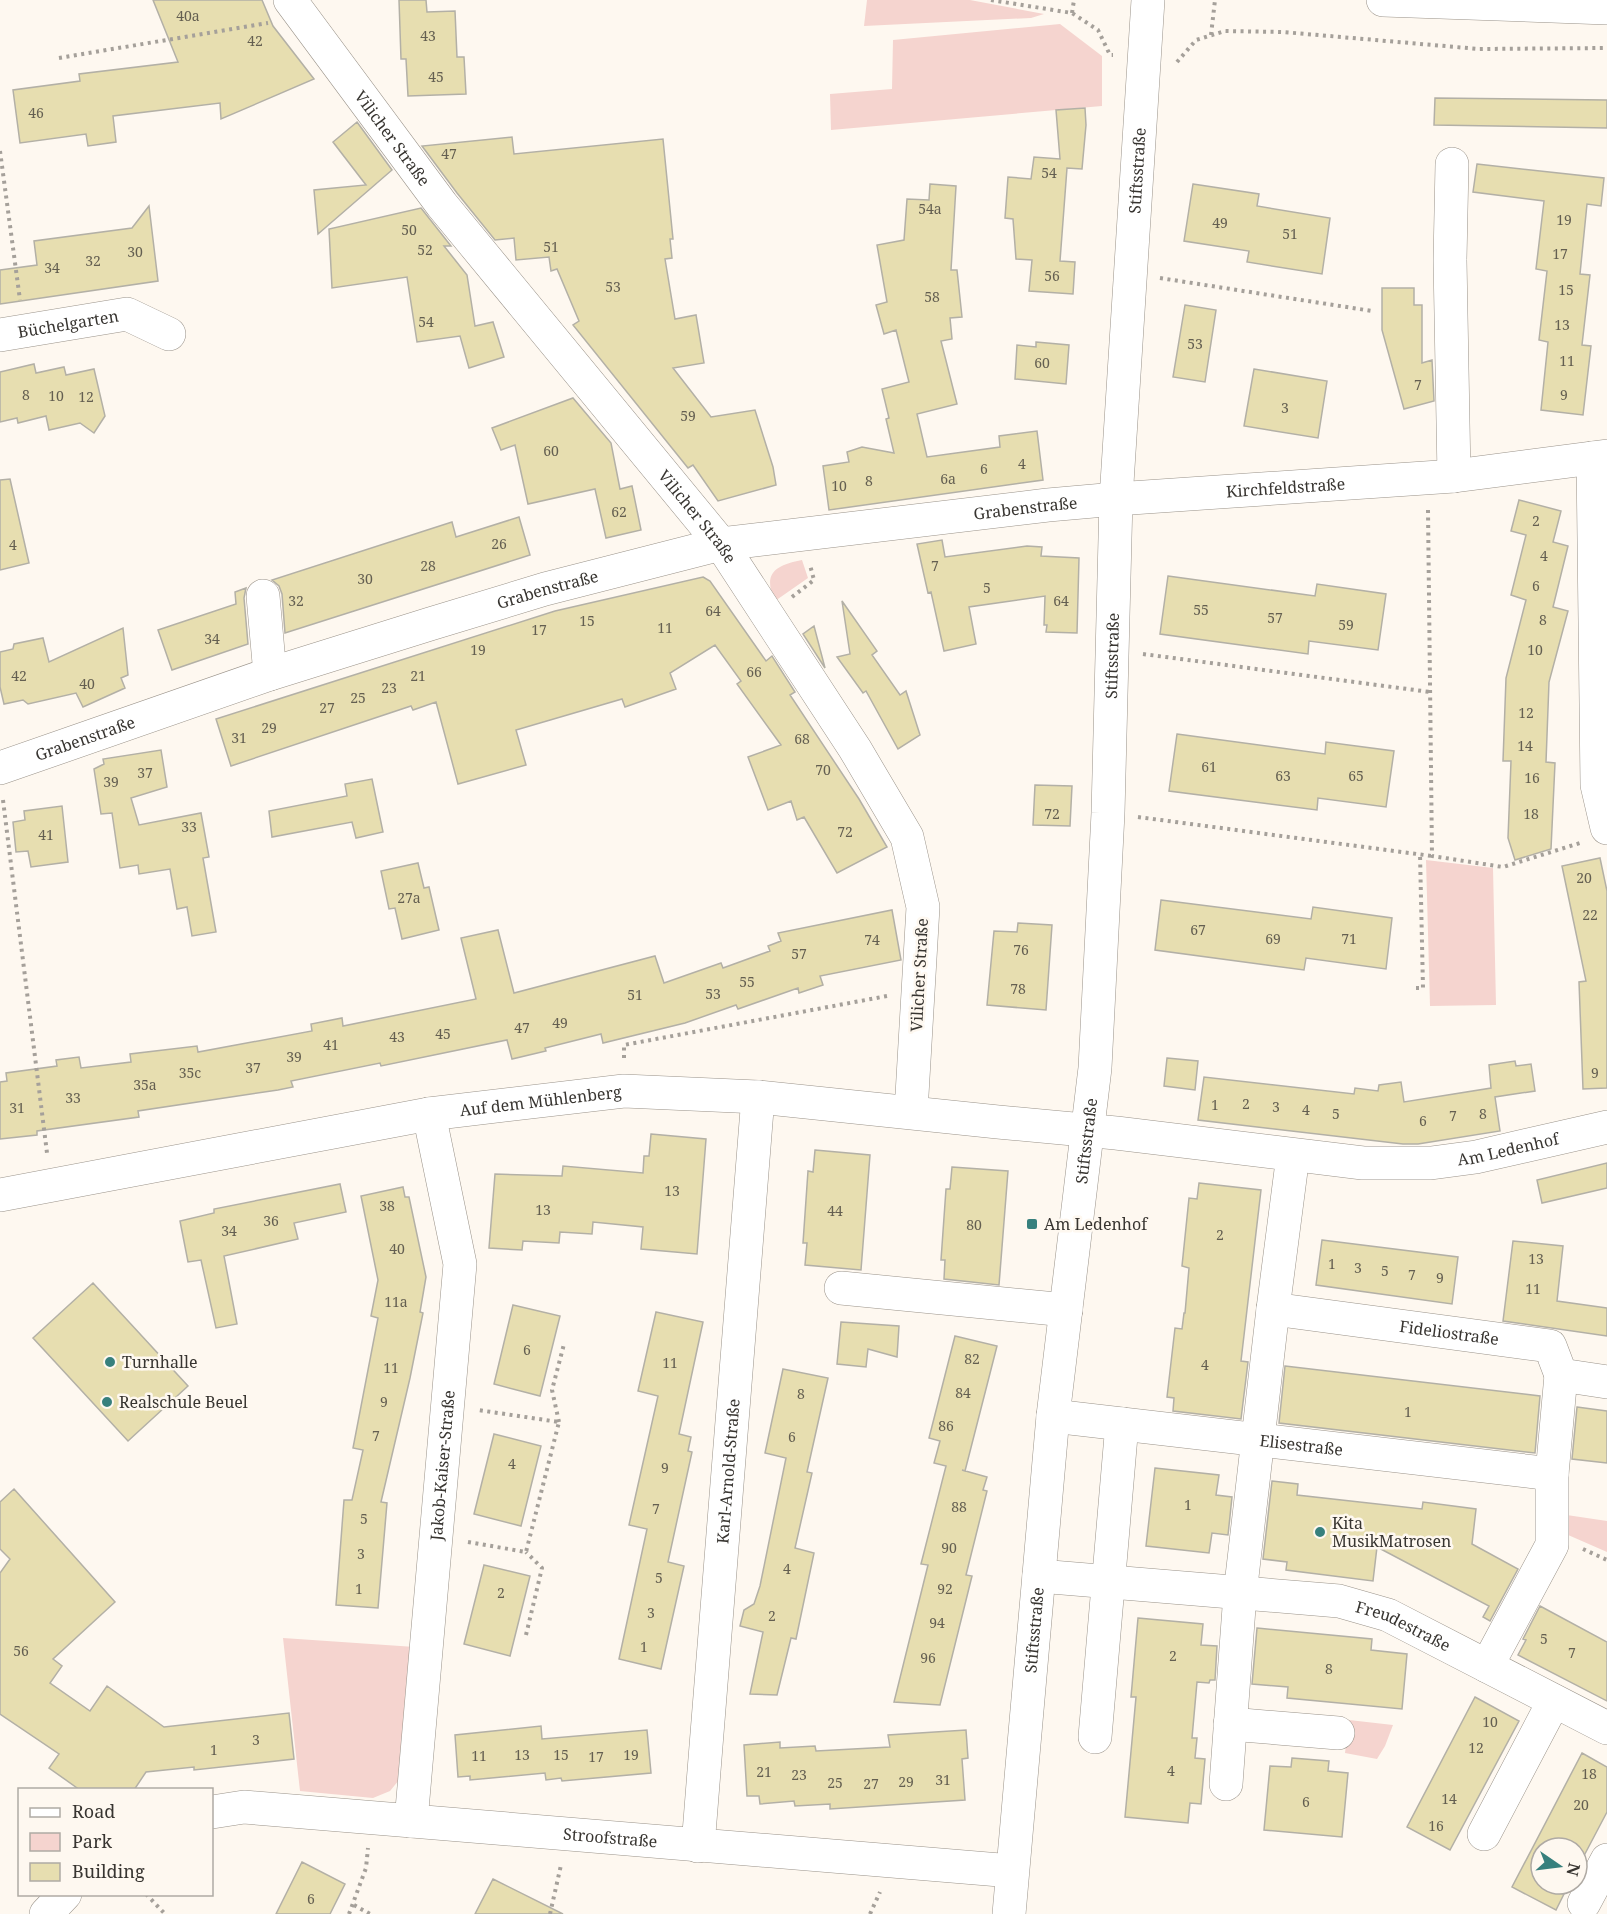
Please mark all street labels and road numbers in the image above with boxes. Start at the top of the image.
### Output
street label: Vilicher Straße [350,86,435,190]
street label: Stiftsstraße [1123,127,1151,214]
street label: Büchelgarten [16,305,120,343]
street label: Vilicher Straße [653,465,742,567]
street label: Kirchfeldstraße [1225,472,1346,502]
street label: Grabenstraße [972,491,1078,525]
street label: Grabenstraße [494,565,600,614]
street label: Stiftsstraße [1100,612,1124,699]
street label: Grabenstraße [32,711,138,766]
street label: Vilicher Straße [905,918,933,1032]
street label: Auf dem Mühlenberg [459,1080,623,1121]
street label: Stiftsstraße [1070,1097,1102,1185]
street label: Am Ledenhof [1456,1127,1563,1170]
street label: Fideliostraße [1398,1315,1500,1350]
street label: Jakob-Kaiser-Straße [425,1389,460,1543]
street label: Karl-Arnold-Straße [711,1398,745,1545]
street label: Elisestraße [1258,1429,1344,1461]
street label: Stiftsstraße [1019,1586,1049,1674]
street label: Freudestraße [1353,1595,1454,1656]
street label: Stroofstraße [562,1823,658,1852]

